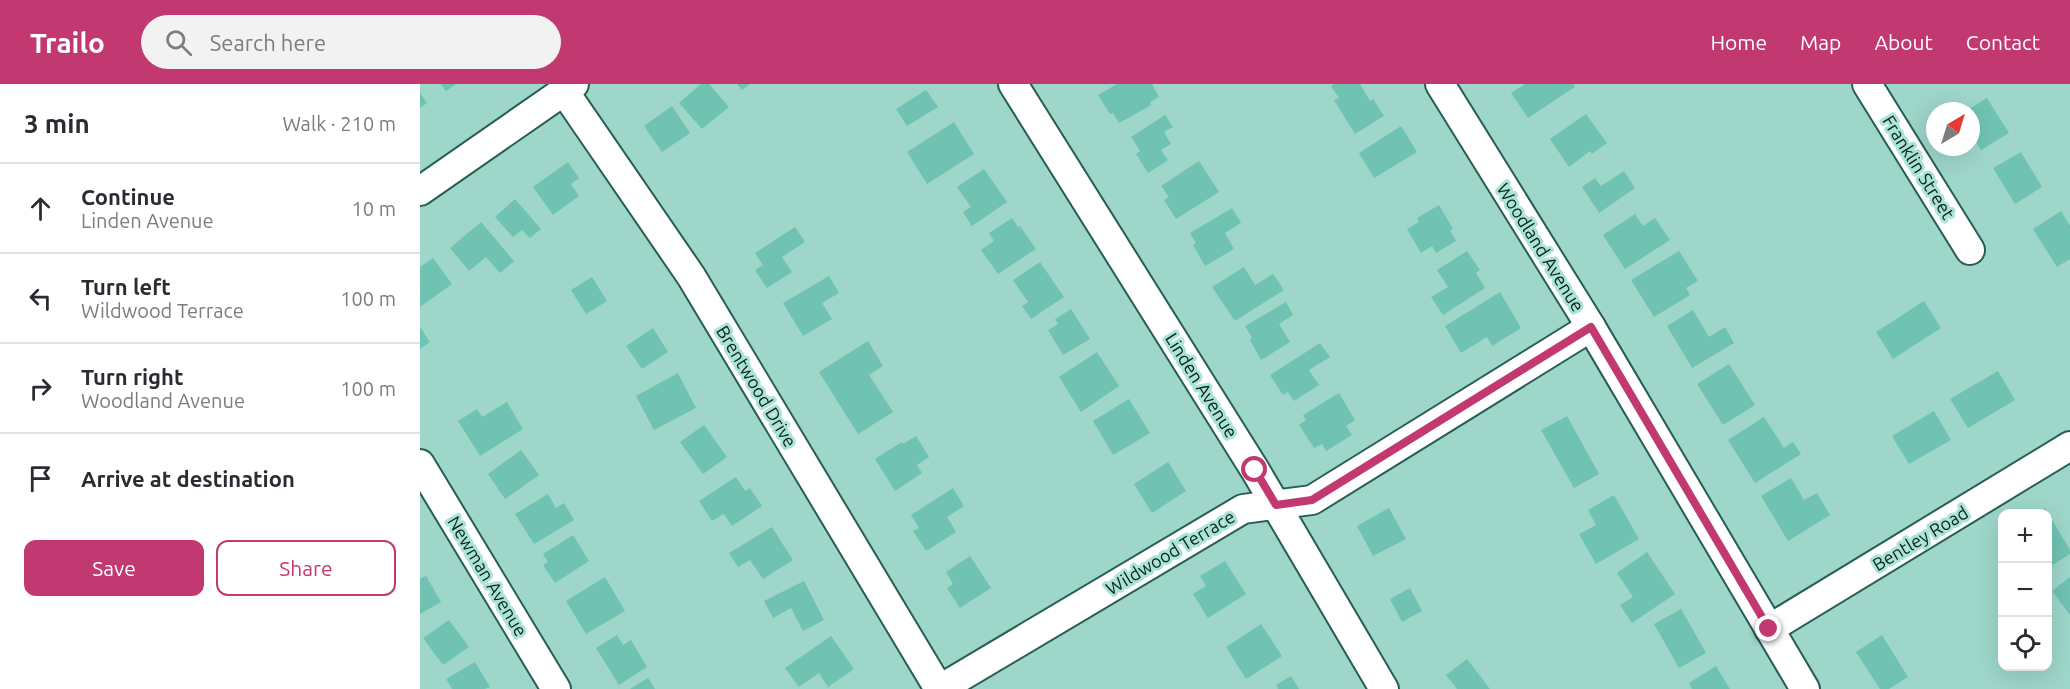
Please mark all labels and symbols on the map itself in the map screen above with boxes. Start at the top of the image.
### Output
north arrow [1926,102,1980,156]
street label: Franklin Street [1879,112,1959,222]
street label: Woodland Avenue [1493,179,1589,315]
street label: Brentwood Drive [713,322,801,450]
street label: Linden Avenue [1162,329,1242,441]
route start [1241,456,1267,482]
street label: Bentley Road [1869,502,1971,574]
street label: Wildwood Terrace [1102,506,1238,598]
street label: Newman Avenue [444,512,532,640]
route end [1755,615,1781,641]

